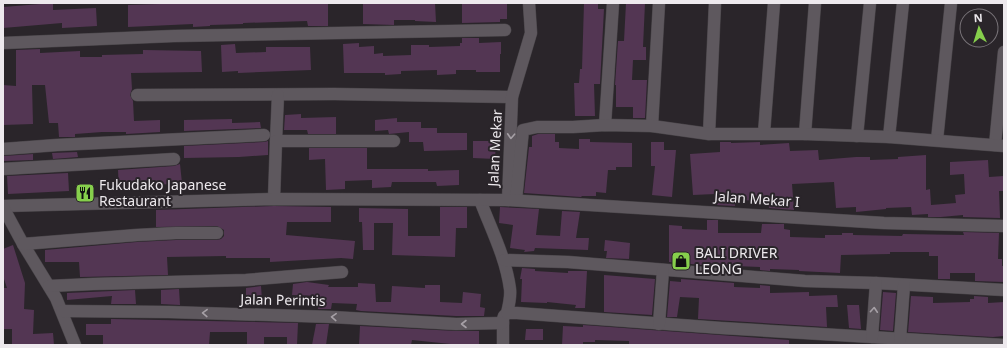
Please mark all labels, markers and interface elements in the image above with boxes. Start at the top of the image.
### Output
north arrow [959,8,999,48]
text: N [973,10,983,25]
street label: Jalan Mekar [483,109,506,189]
one-way arrow [507,133,516,139]
place label: Fukudako Japanese Restaurant [99,175,226,210]
restaurant icon: Fukudako Japanese Restaurant [74,182,96,204]
street label: Jalan Mekar I [712,186,801,211]
place label: BALI DRIVER LEONG [695,243,778,278]
shop icon: BALI DRIVER LEONG [670,250,692,272]
street label: Jalan Perintis [238,289,326,310]
one-way arrow [869,307,878,313]
one-way arrow [202,309,208,317]
one-way arrow [331,313,337,321]
one-way arrow [461,320,467,328]

